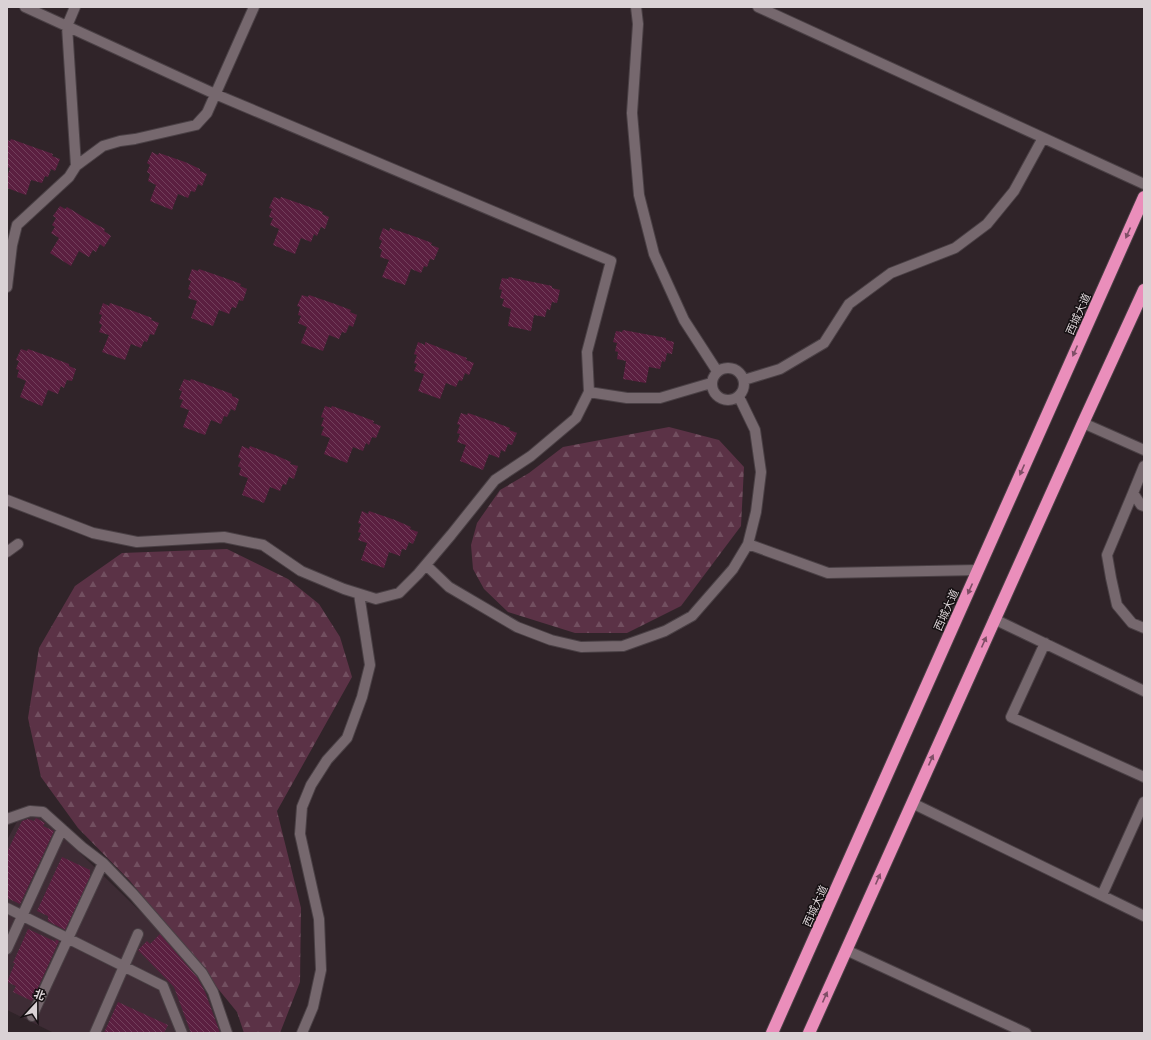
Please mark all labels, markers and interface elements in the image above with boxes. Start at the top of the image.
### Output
one-way arrow [1125,227,1131,238]
street label: 西城大道 [1061,290,1093,337]
one-way arrow [1072,346,1078,357]
one-way arrow [1019,465,1025,477]
one-way arrow [966,583,973,595]
street label: 西城大道 [929,586,961,633]
one-way arrow [982,635,988,647]
one-way arrow [928,755,934,766]
one-way arrow [875,873,881,884]
street label: 西城大道 [798,882,830,929]
north arrow [16,984,56,1024]
text: 北 [32,984,48,1003]
one-way arrow [822,992,828,1003]

